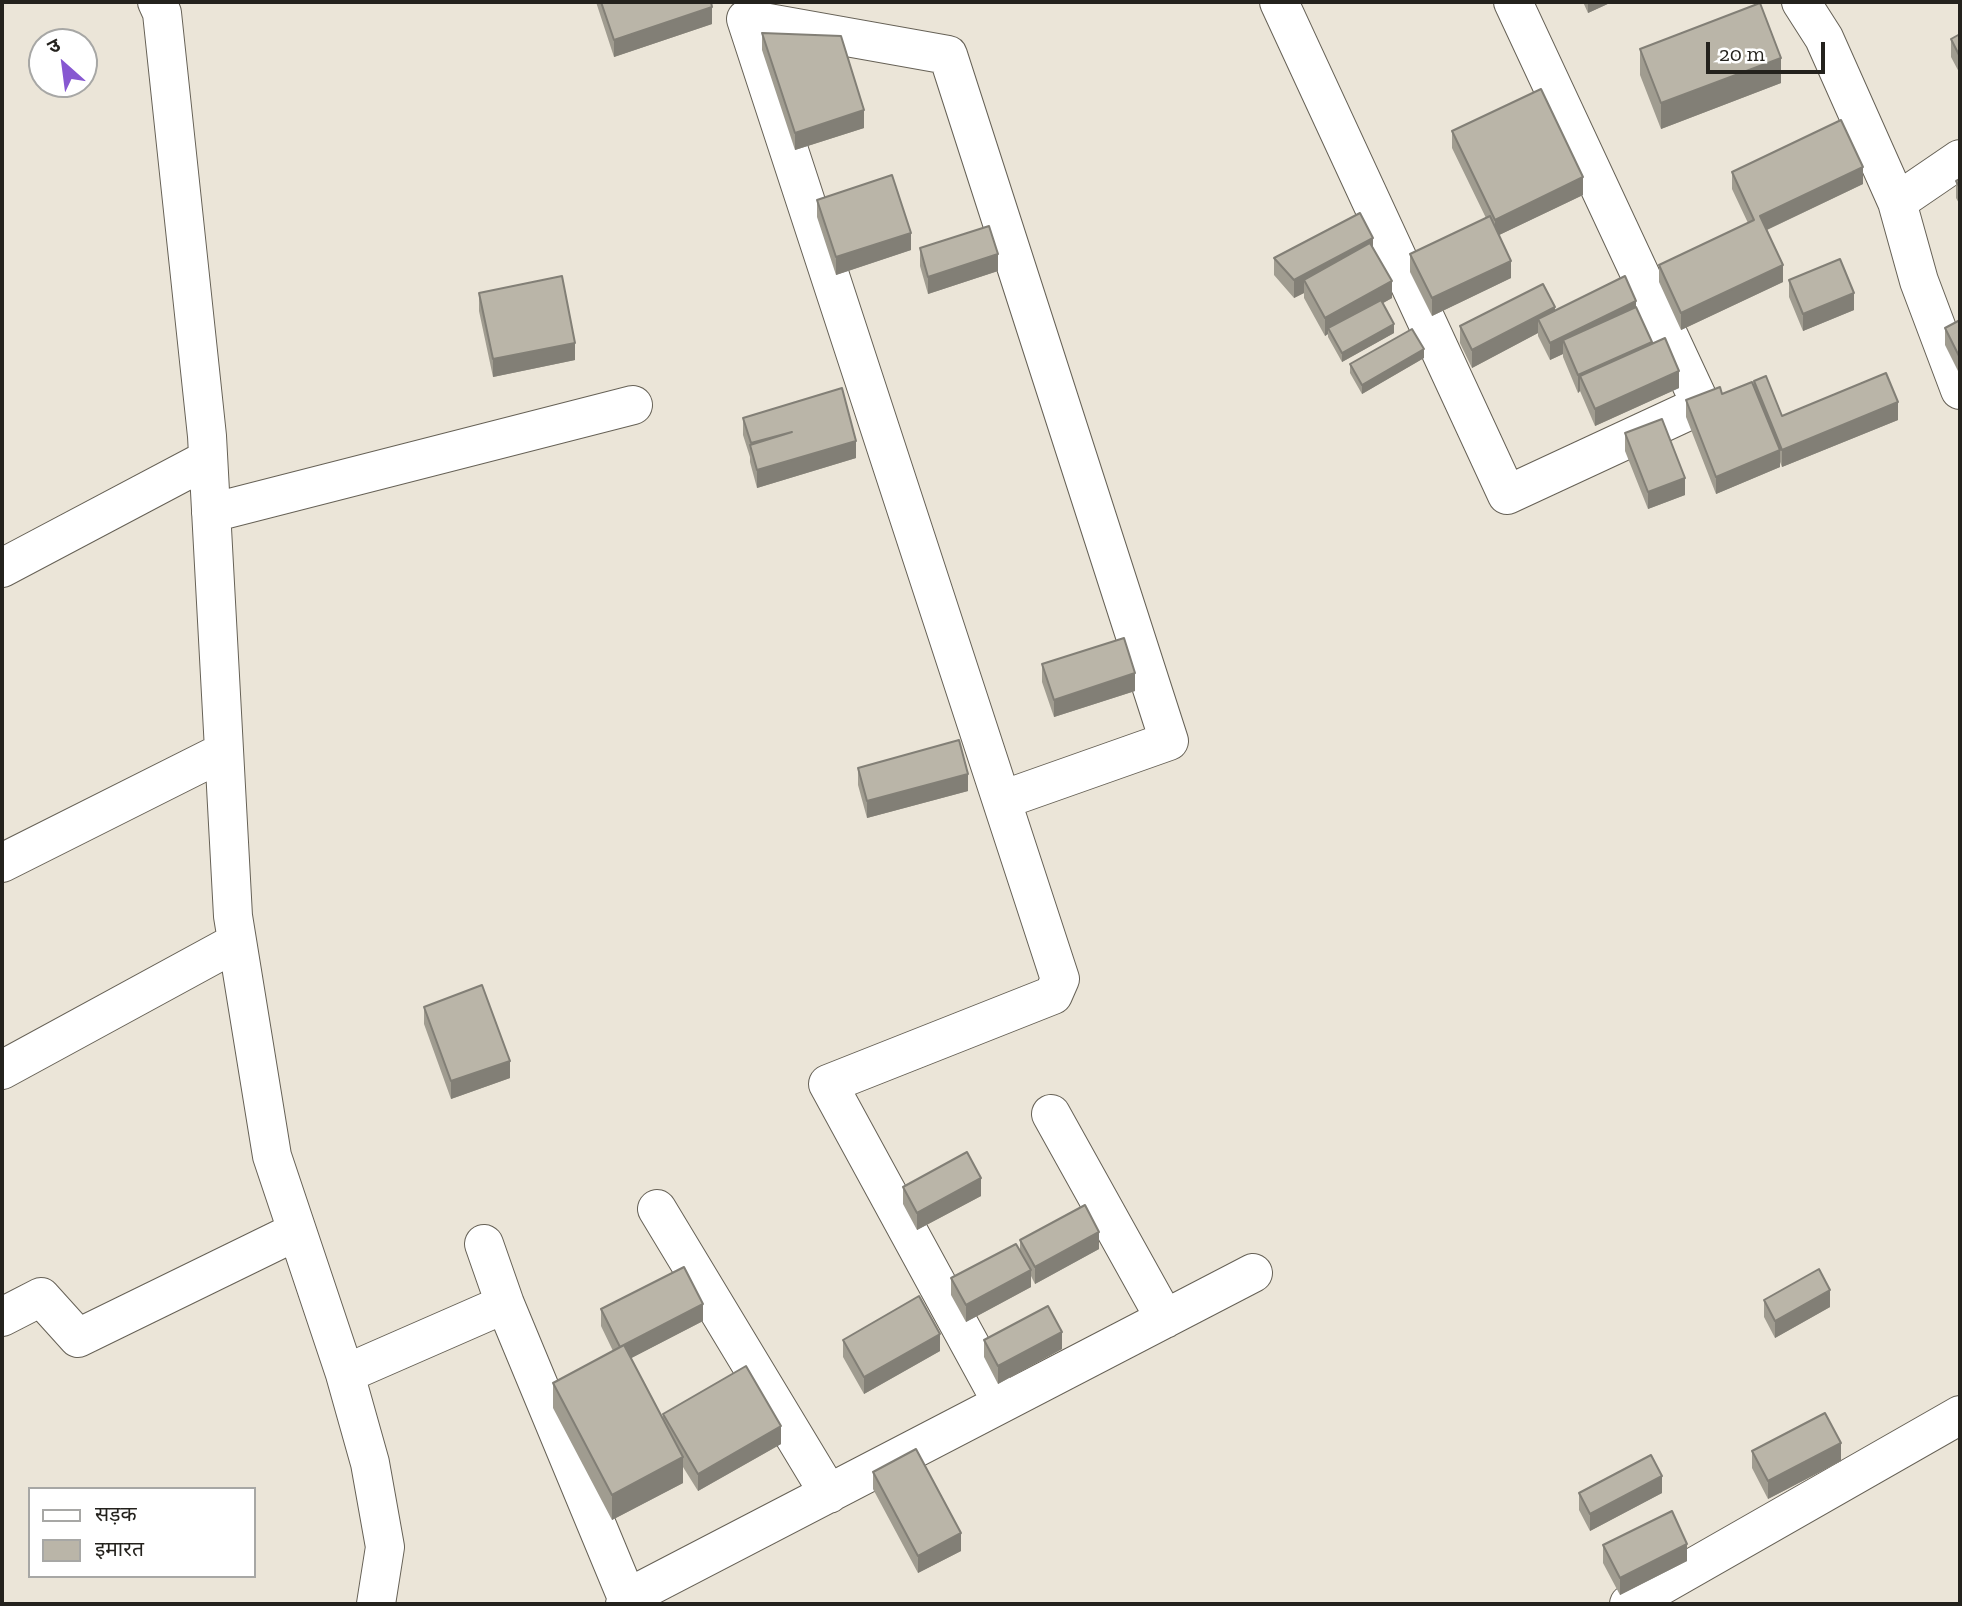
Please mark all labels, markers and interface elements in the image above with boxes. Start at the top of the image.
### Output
north arrow [28,28,98,98]
scale bar [1710,28,1829,72]
text: उ [44,33,64,59]
text: 20 m [1719,41,1765,66]
legend [28,1487,256,1578]
text: सड़क [95,1501,137,1526]
text: इमारत [95,1536,144,1561]

